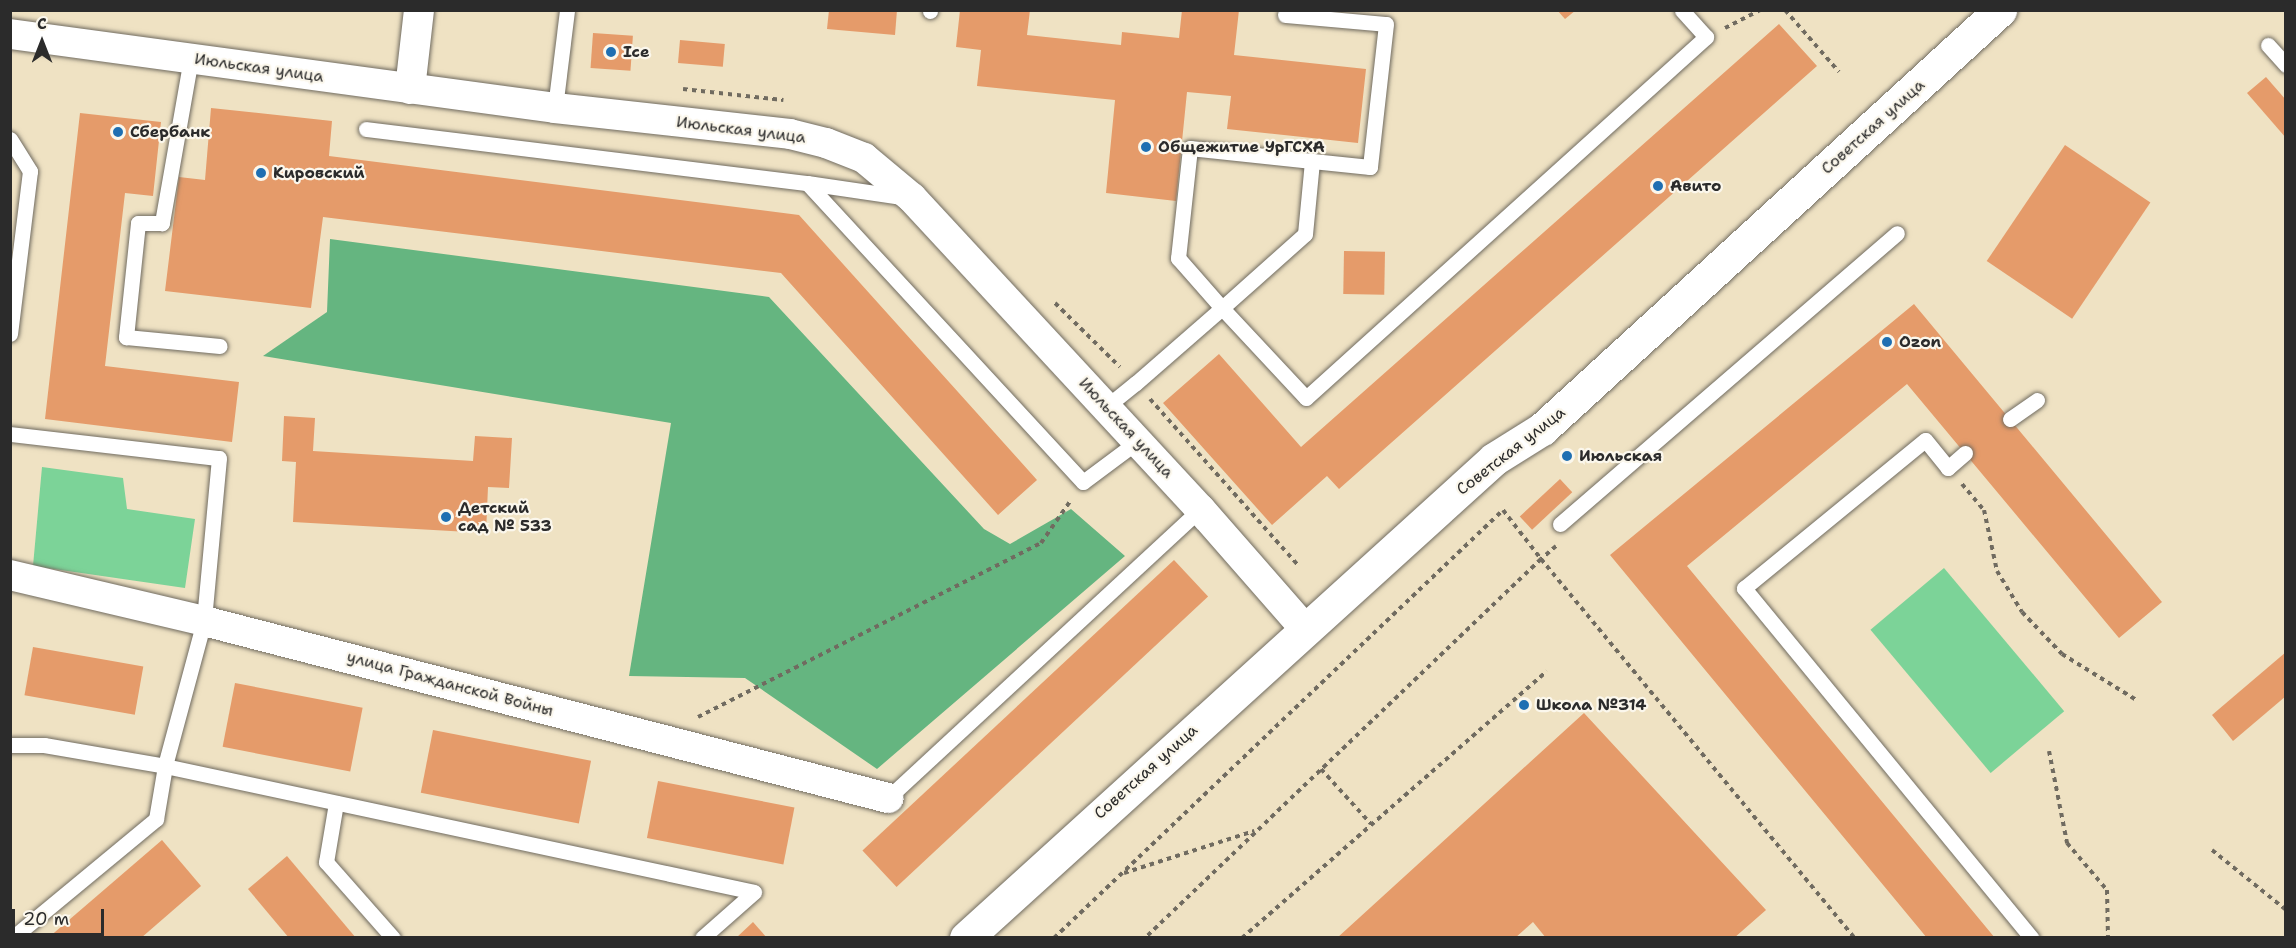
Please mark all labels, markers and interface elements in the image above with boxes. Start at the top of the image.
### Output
north arrow [12,12,72,72]
text: С [37,13,47,34]
place label: Ice [623,42,650,62]
marker: Ice [604,45,618,59]
street label: Июльская улица [193,49,325,87]
street label: Советская улица [1817,76,1929,178]
street label: Июльская улица [675,113,807,147]
place label: Сбербанк [130,122,210,142]
marker: Сбербанк [111,125,125,139]
place label: Общежитие УрГСХА [1158,137,1325,157]
marker: Общежитие УрГСХА [1139,140,1153,154]
place label: Кировский [273,163,365,183]
marker: Кировский [254,166,268,180]
place label: Авито [1670,176,1721,196]
marker: Авито [1651,179,1665,193]
place label: Ozon [1899,332,1941,352]
marker: Ozon [1880,335,1894,349]
street label: Июльская улица [1075,374,1177,482]
street label: Советская улица [1453,403,1569,499]
place label: Июльская [1579,446,1662,466]
marker: Июльская [1560,449,1574,463]
place label: Детский сад № 533 [458,498,552,536]
marker: Детский сад № 533 [439,510,453,524]
street label: улица Гражданской Войны [345,647,555,721]
place label: Школа №314 [1536,695,1647,715]
marker: Школа №314 [1517,698,1531,712]
street label: Советская улица [1090,721,1202,823]
scale bar [15,897,106,935]
text: 20 m [23,907,69,931]

